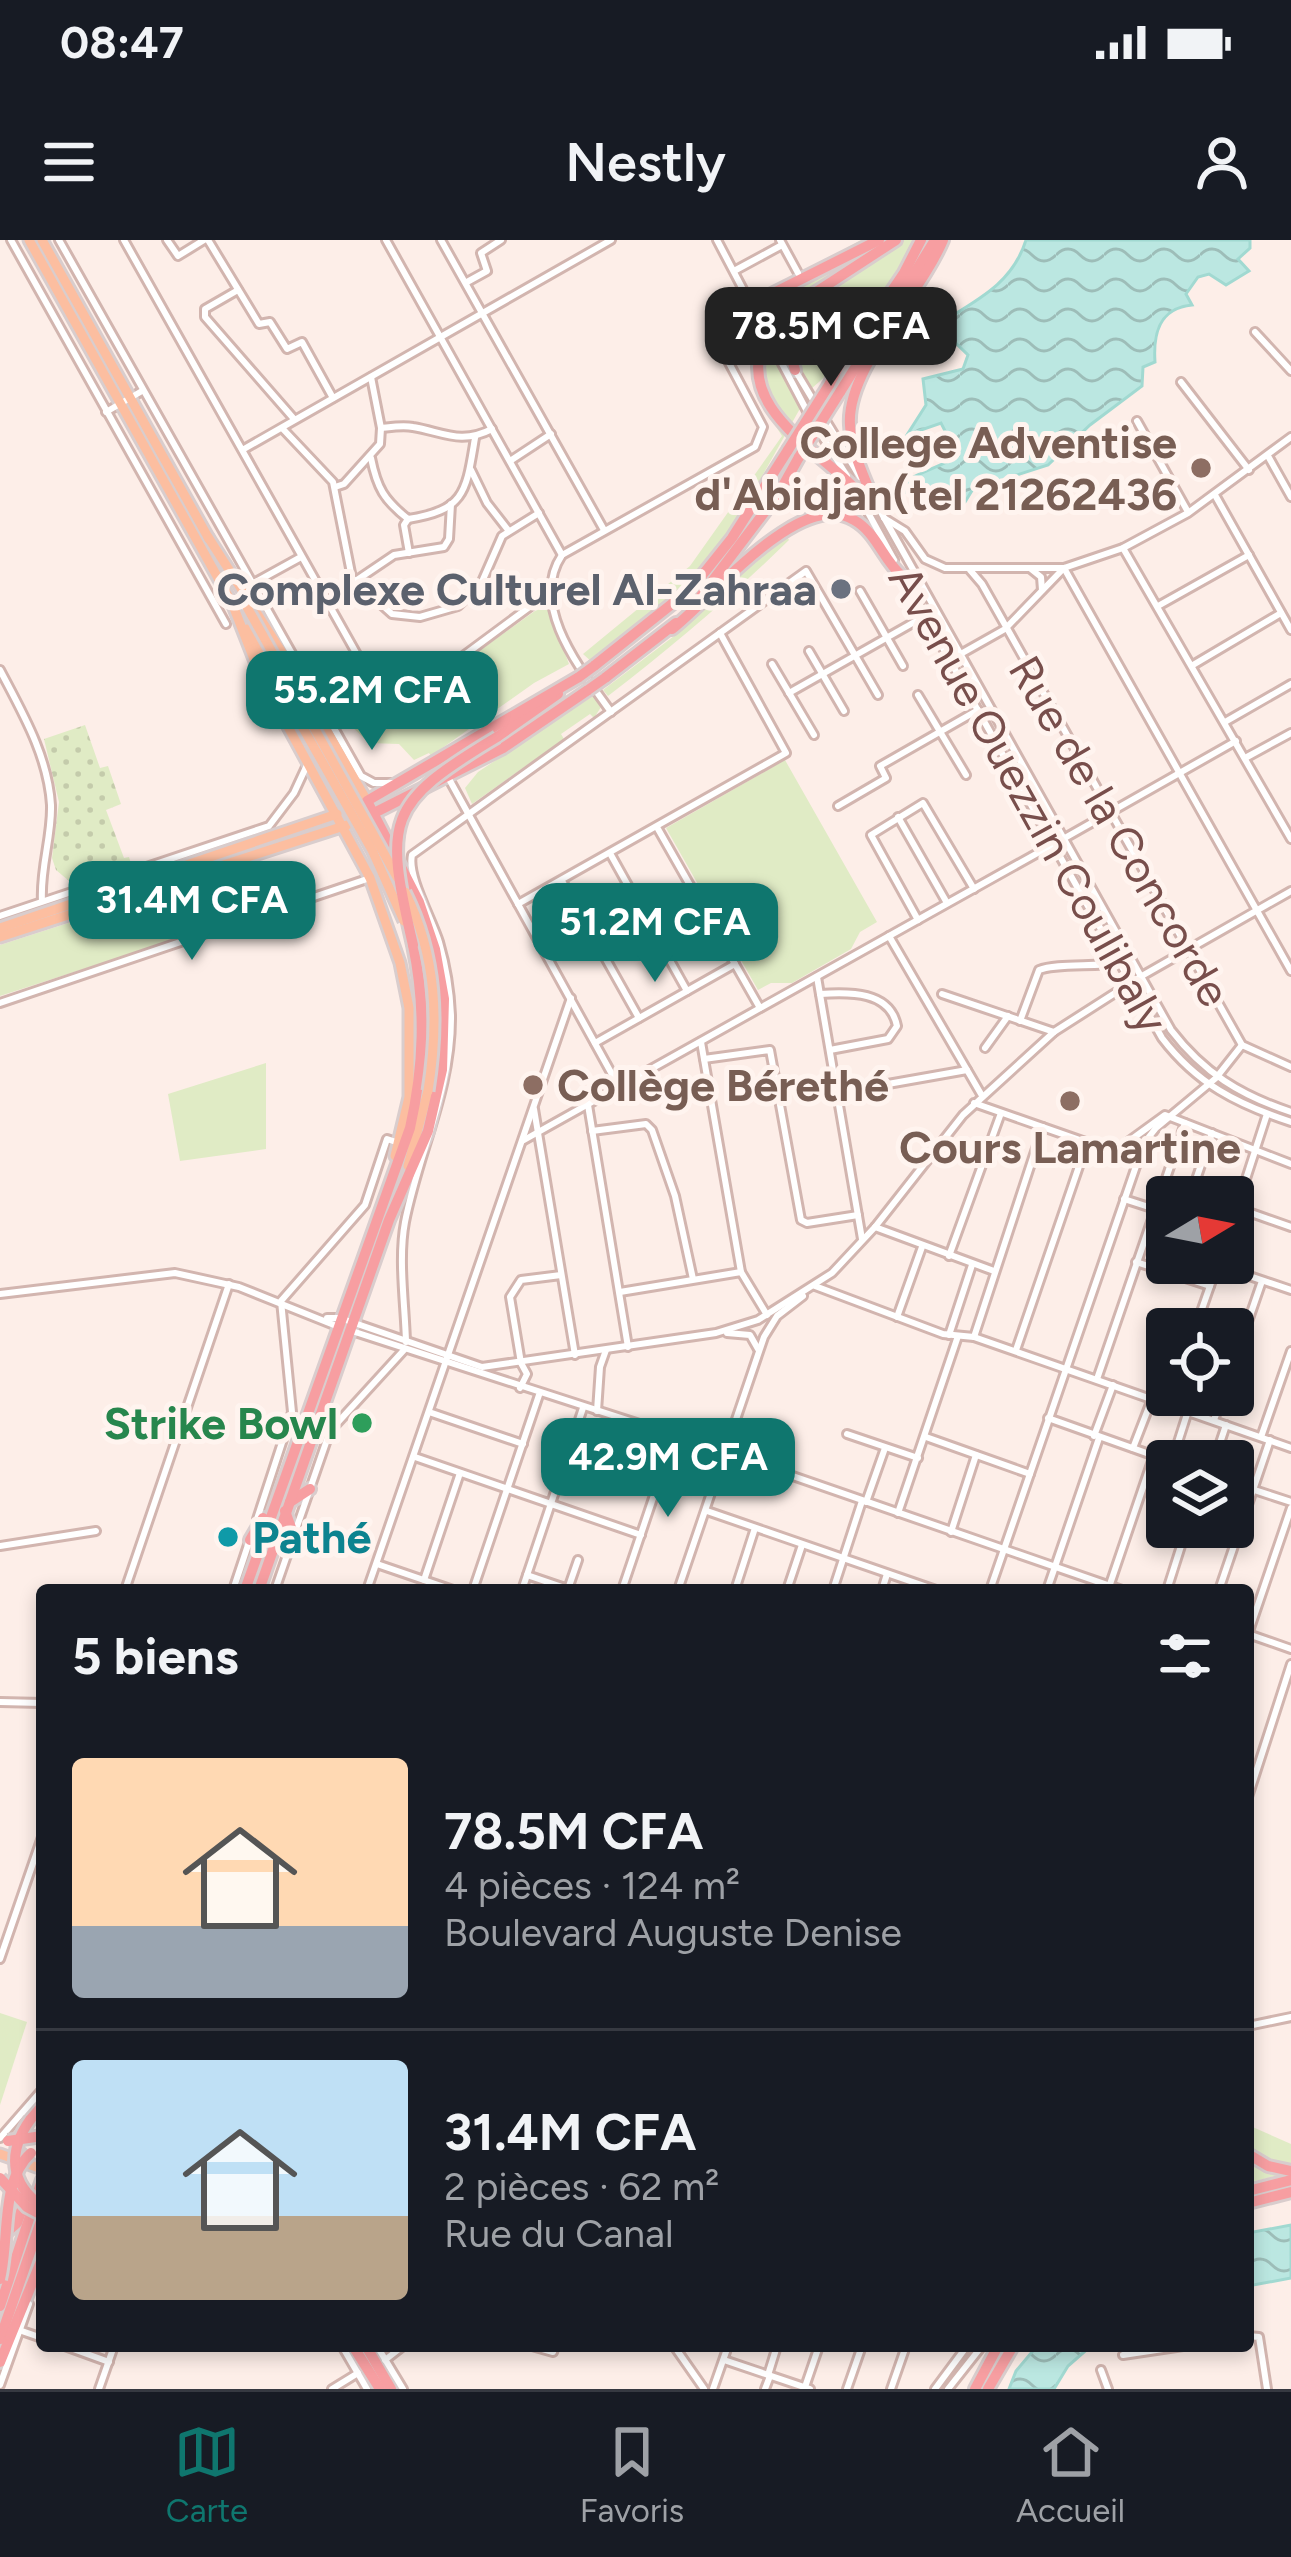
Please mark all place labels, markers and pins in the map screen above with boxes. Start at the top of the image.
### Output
pin: 78.5M CFA [694,287,968,389]
place label: College Adventise d'Abidjan(tel 21262436 [695,415,1177,521]
marker: College Adventise d'Abidjan(tel 21262436 [1188,455,1214,481]
place label: Complexe Culturel Al-Zahraa [216,562,817,616]
marker: Complexe Culturel Al-Zahraa [828,576,854,602]
pin: 55.2M CFA [235,651,509,753]
pin: 31.4M CFA [55,861,329,963]
pin: 51.2M CFA [518,883,792,985]
place label: Collège Bérethé [557,1058,889,1112]
marker: Collège Bérethé [520,1072,546,1098]
marker: Cours Lamartine [1057,1088,1083,1114]
place label: Cours Lamartine [899,1120,1241,1174]
place label: Strike Bowl [104,1396,338,1450]
marker: Strike Bowl [349,1410,375,1436]
pin: 42.9M CFA [531,1418,805,1520]
place label: Pathé [252,1510,371,1564]
marker: Pathé [215,1524,241,1550]

